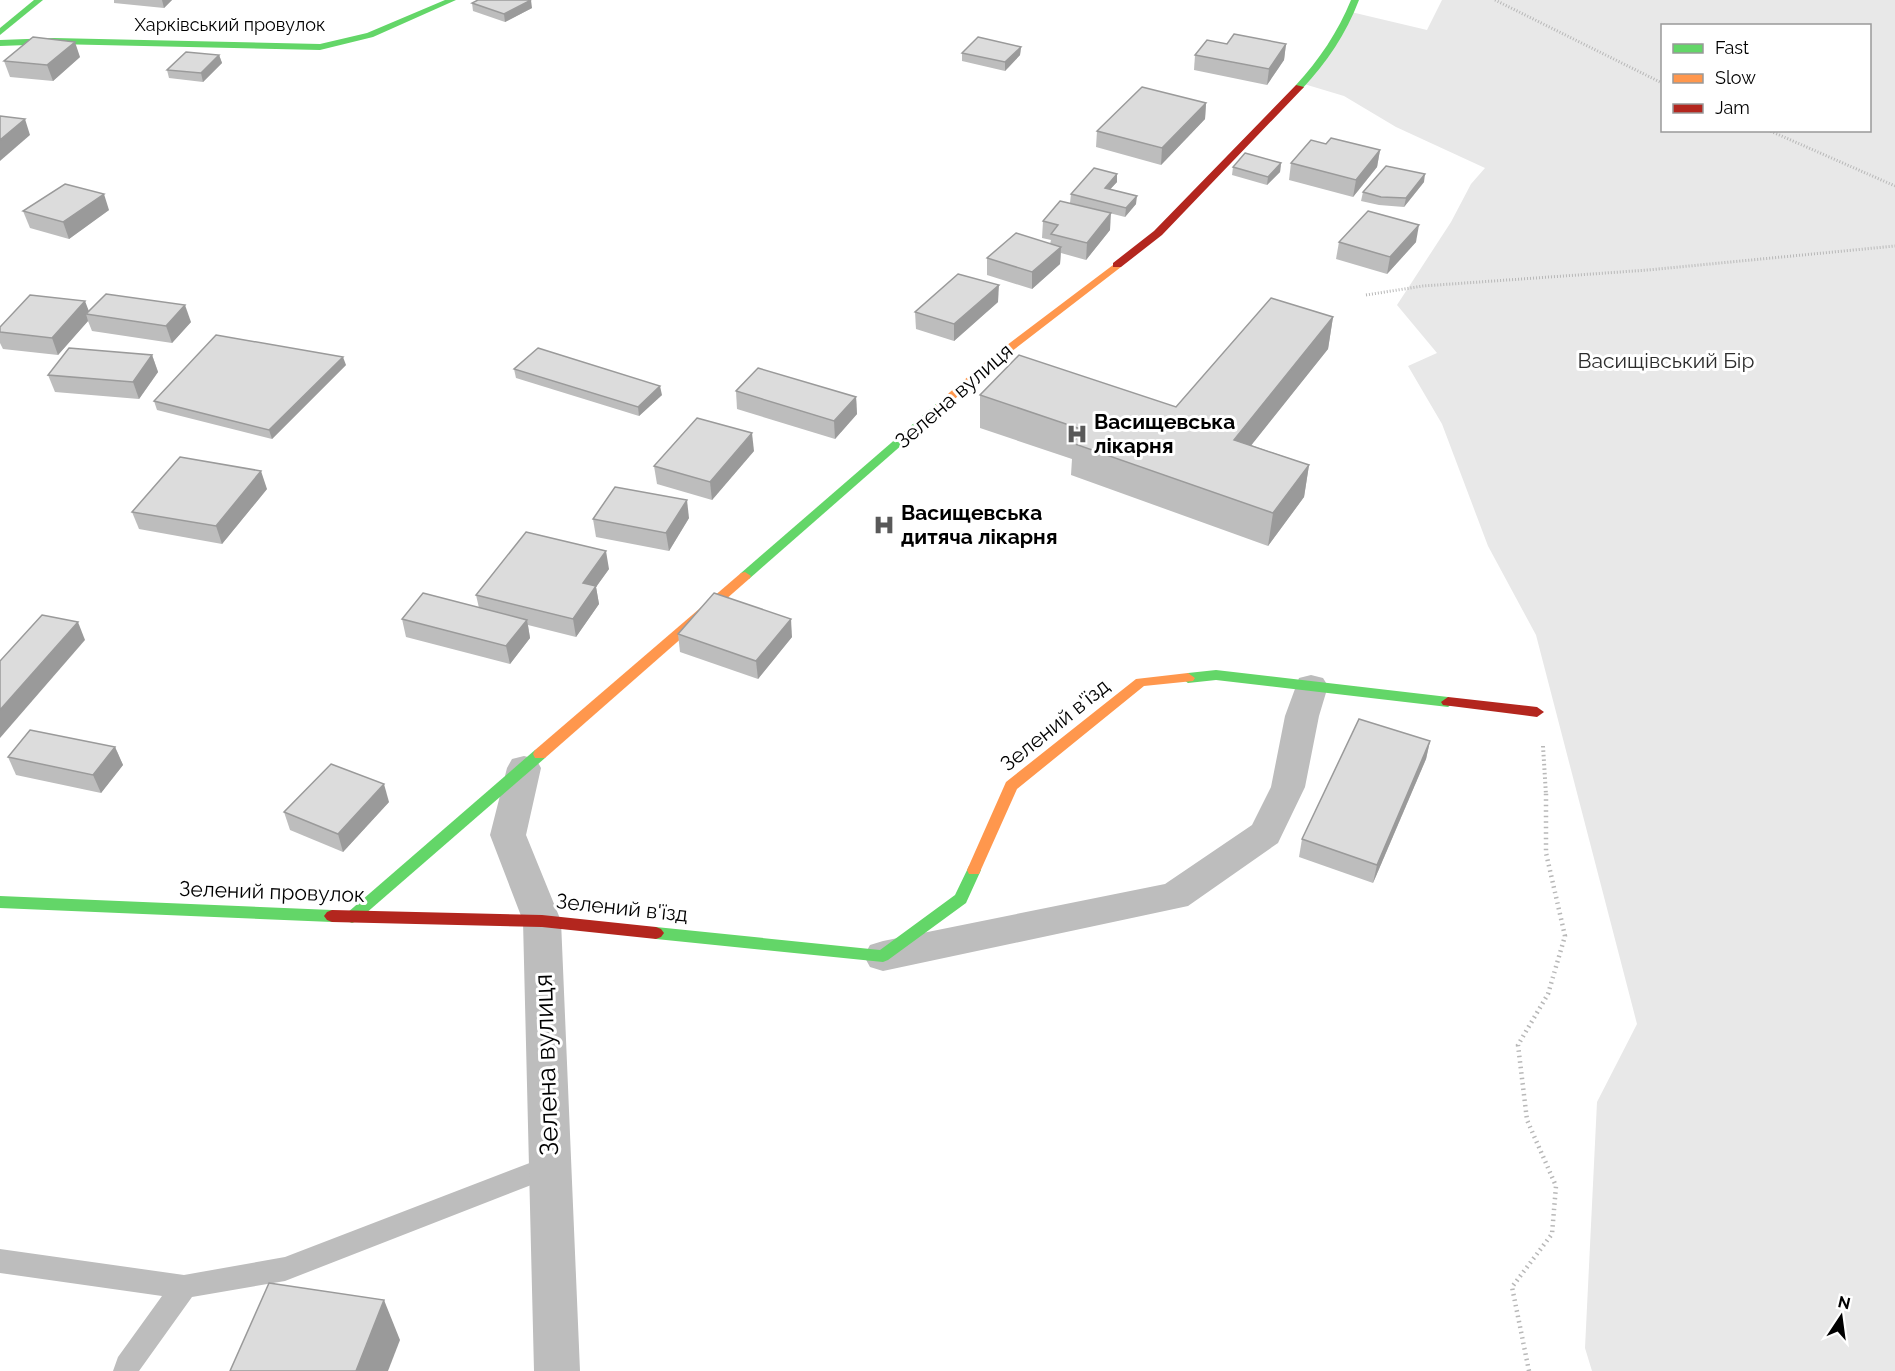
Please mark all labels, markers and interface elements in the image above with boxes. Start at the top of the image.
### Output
street label: Харківський провулок [135,14,325,35]
legend [1661,24,1871,132]
text: Fast [1715,37,1749,58]
text: Slow [1715,67,1756,88]
text: Jam [1715,97,1750,118]
street label: Зелена вулиця [890,338,1017,453]
park label: Васищівський Бір [1578,348,1754,373]
place label: Васищевська лікарня [1094,409,1235,458]
hospital icon: Васищевська лікарня [1065,422,1089,446]
place label: Васищевська дитяча лікарня [901,500,1057,549]
hospital icon: Васищевська дитяча лікарня [872,513,896,537]
street label: Зелений в'їзд [995,673,1114,776]
street label: Зелений провулок [179,876,365,907]
street label: Зелений в'їзд [555,888,689,927]
street label: Зелена вулиця [528,973,564,1157]
north arrow [1811,1287,1871,1347]
text: N [1836,1292,1852,1314]

